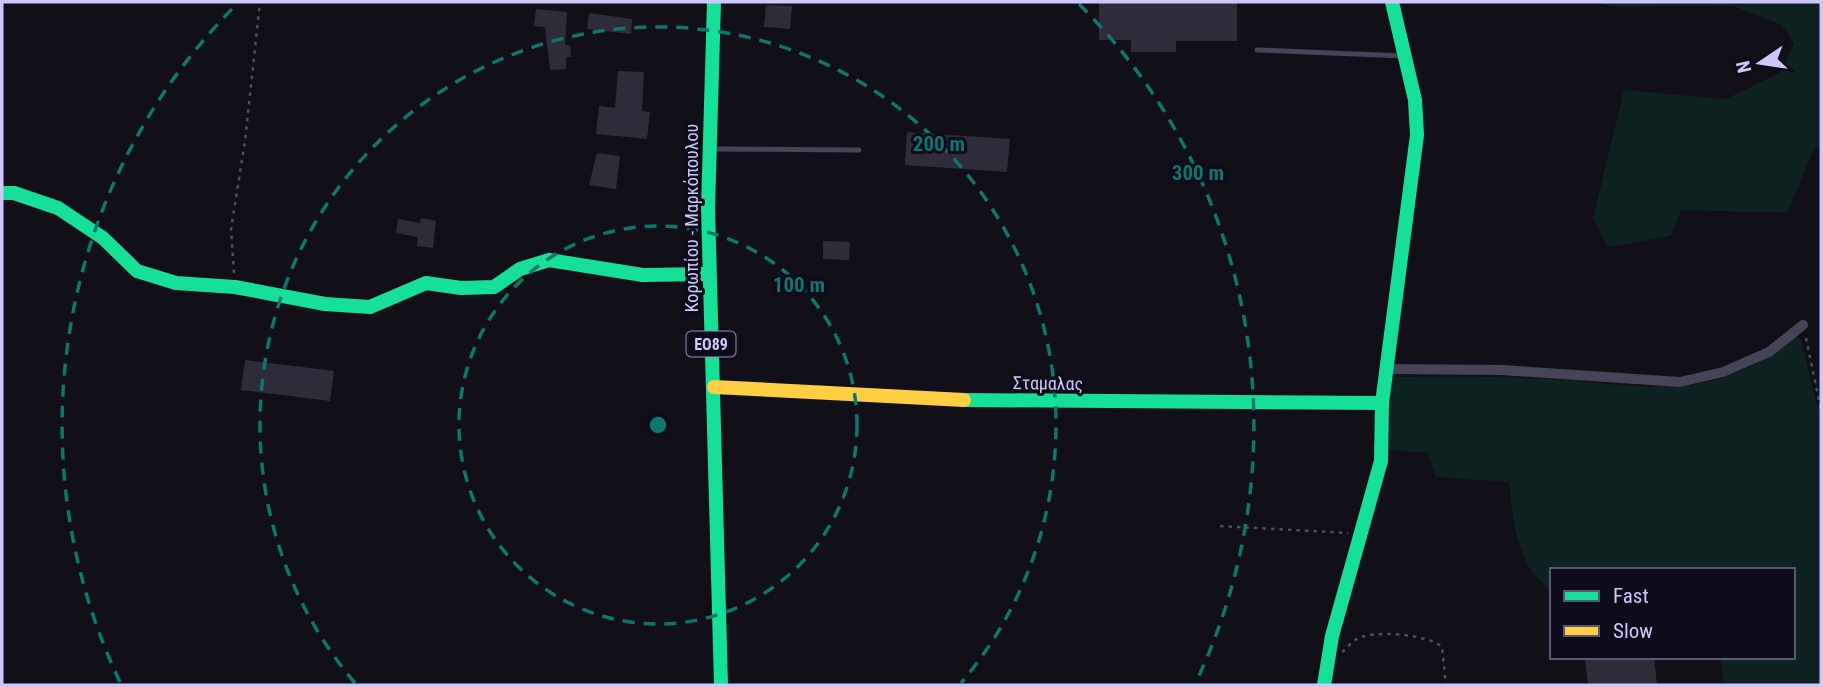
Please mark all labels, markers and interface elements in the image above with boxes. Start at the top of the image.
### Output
north arrow [1725,28,1795,98]
text: N [1731,58,1756,75]
street label: Κορωπίου - Μαρκόπουλου [681,124,702,312]
text: 200 m [913,132,965,156]
text: 300 m [1172,161,1224,185]
text: 100 m [773,273,825,297]
road number: ΕΟ89 [686,332,736,356]
street label: Σταμαλας [1013,372,1083,394]
centre of rings [646,413,670,437]
legend [1550,568,1795,659]
text: Fast [1613,584,1649,608]
text: Slow [1613,619,1653,643]

